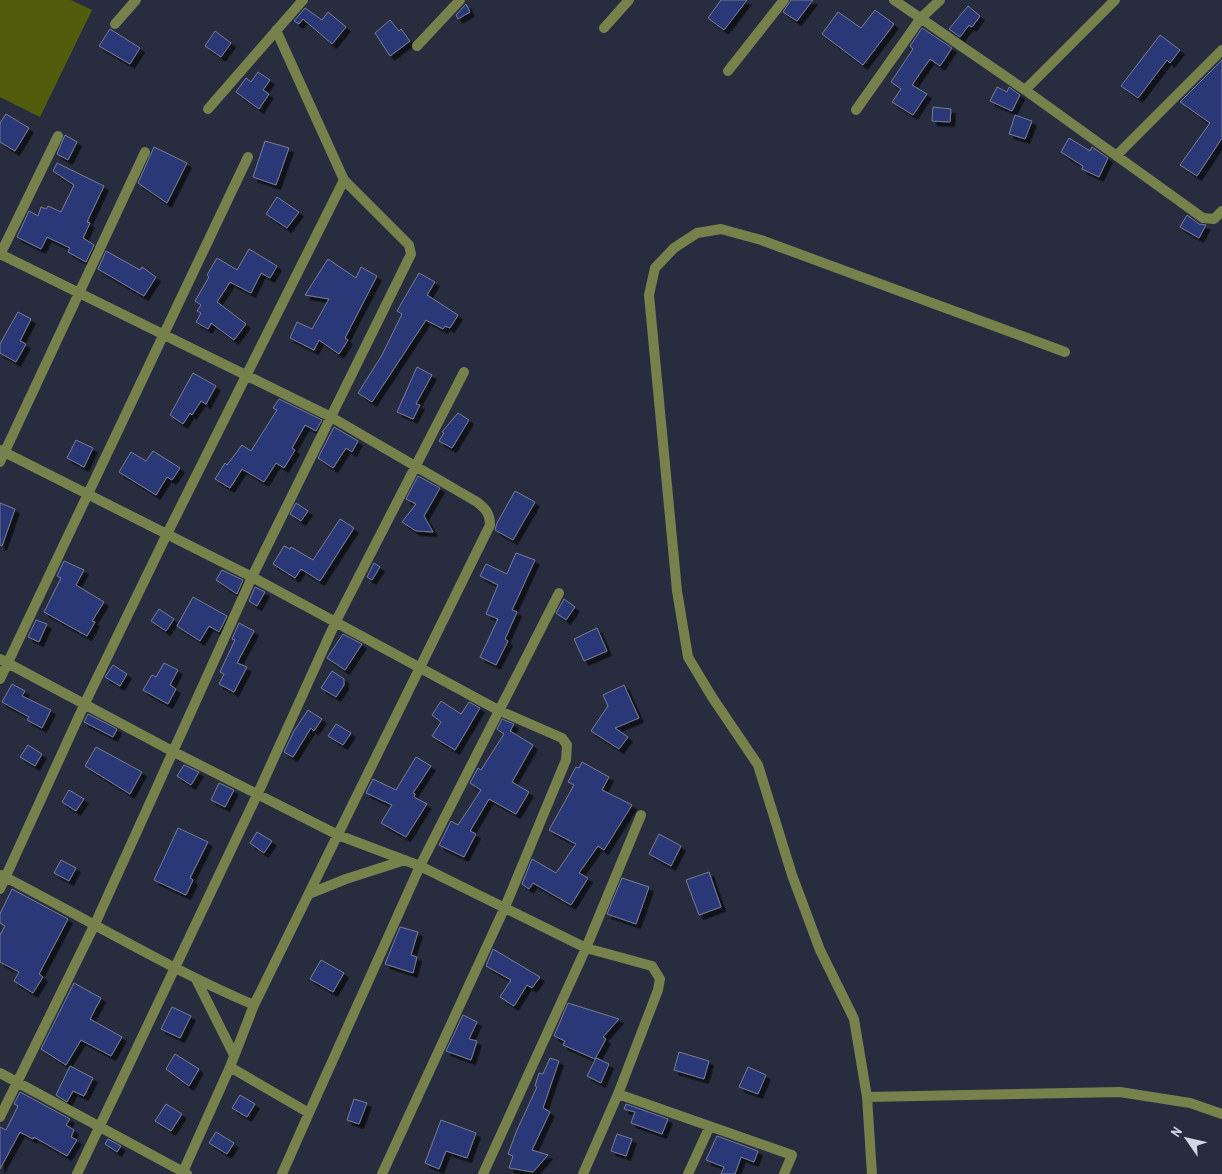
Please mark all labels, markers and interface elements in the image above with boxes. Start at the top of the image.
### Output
north arrow [1162,1114,1212,1164]
text: N [1166,1123,1186,1140]

